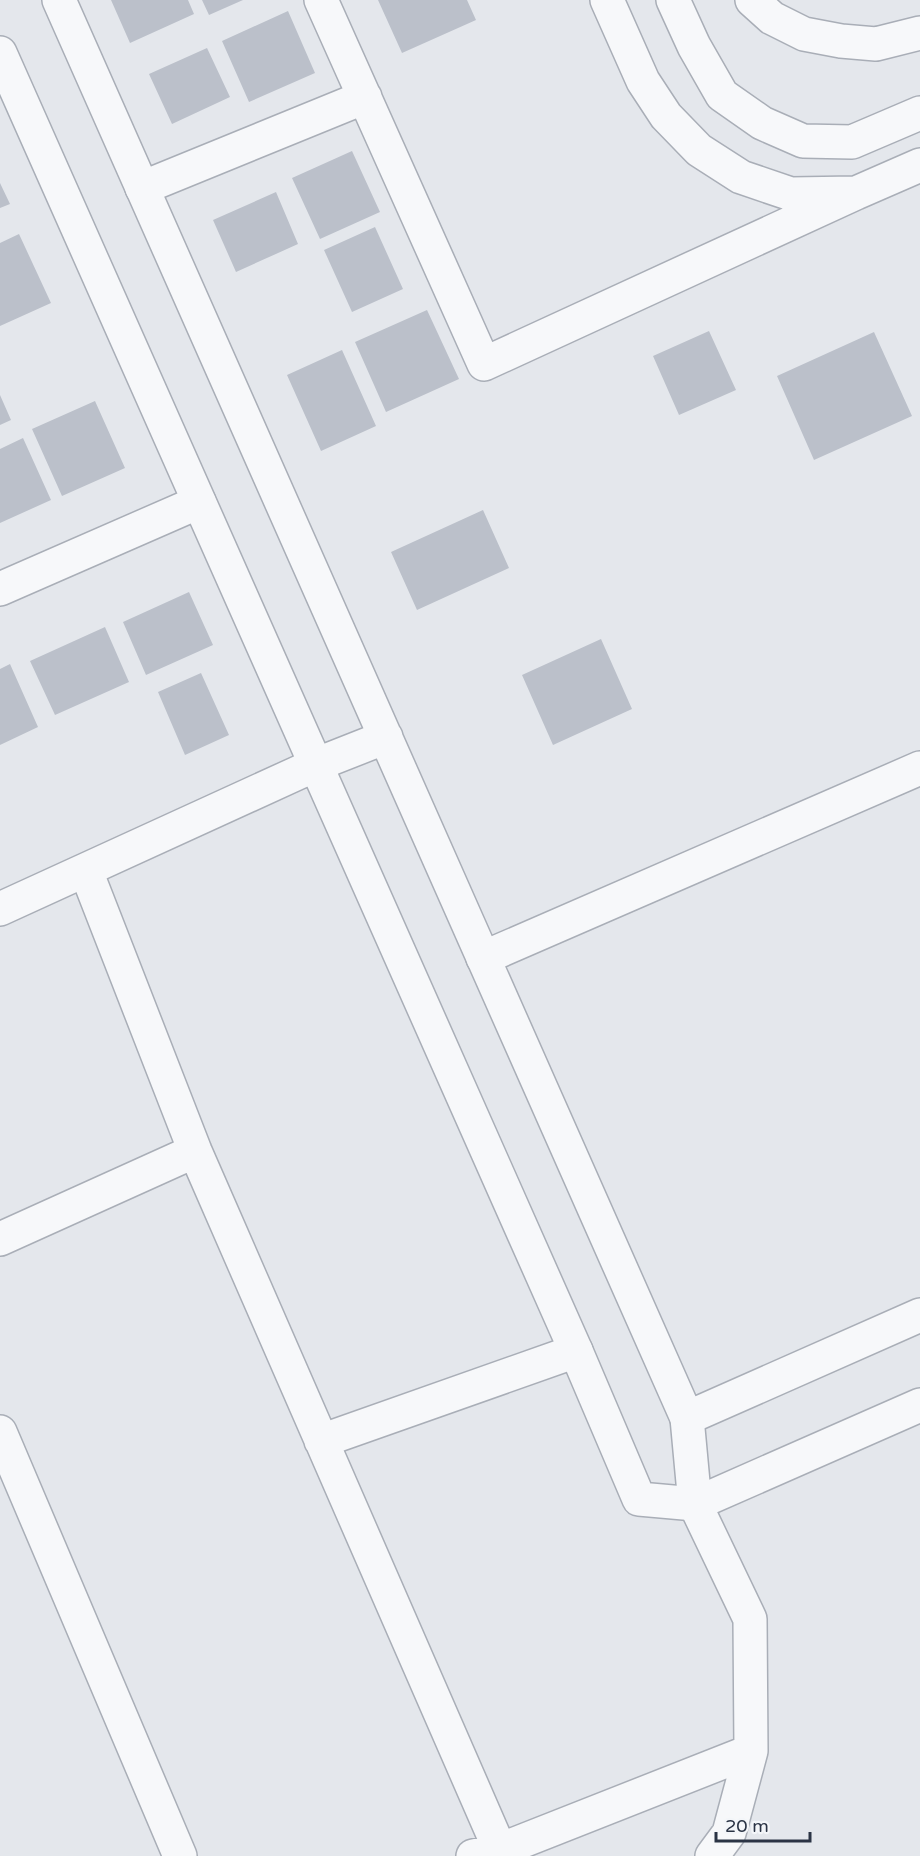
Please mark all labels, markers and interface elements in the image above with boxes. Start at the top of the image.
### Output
scale bar [716,1805,810,1843]
text: 20 m [725,1815,769,1837]

